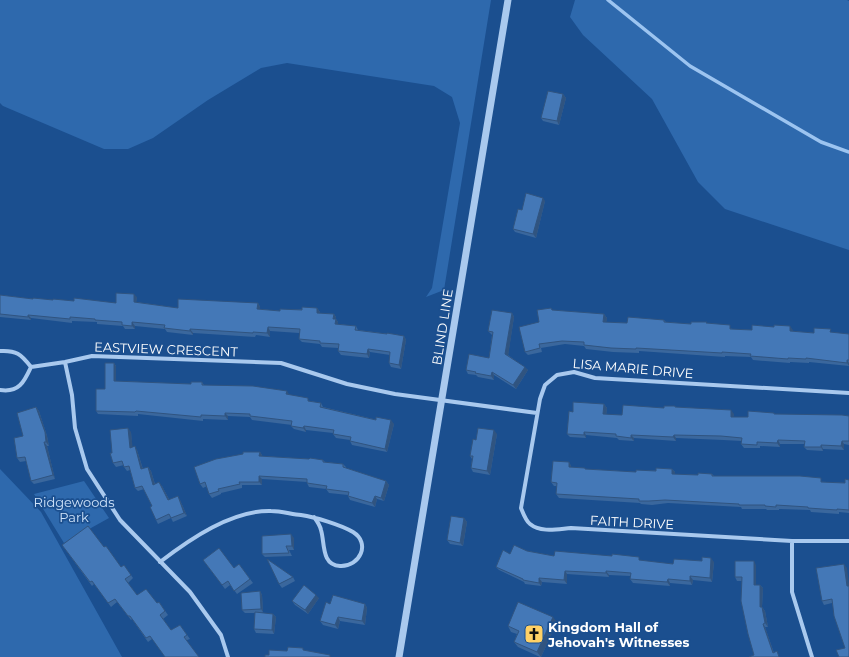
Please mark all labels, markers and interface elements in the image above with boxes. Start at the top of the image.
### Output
street label: BLIND LINE [428,288,456,366]
street label: EASTVIEW CRESCENT [94,338,239,360]
street label: LISA MARIE DRIVE [572,355,694,381]
park label: Ridgewoods Park [33,494,115,525]
street label: FAITH DRIVE [590,512,674,532]
place label: Kingdom Hall of Jehovah's Witnesses [547,619,690,650]
church icon: Kingdom Hall of Jehovah's Witnesses [523,623,545,645]

